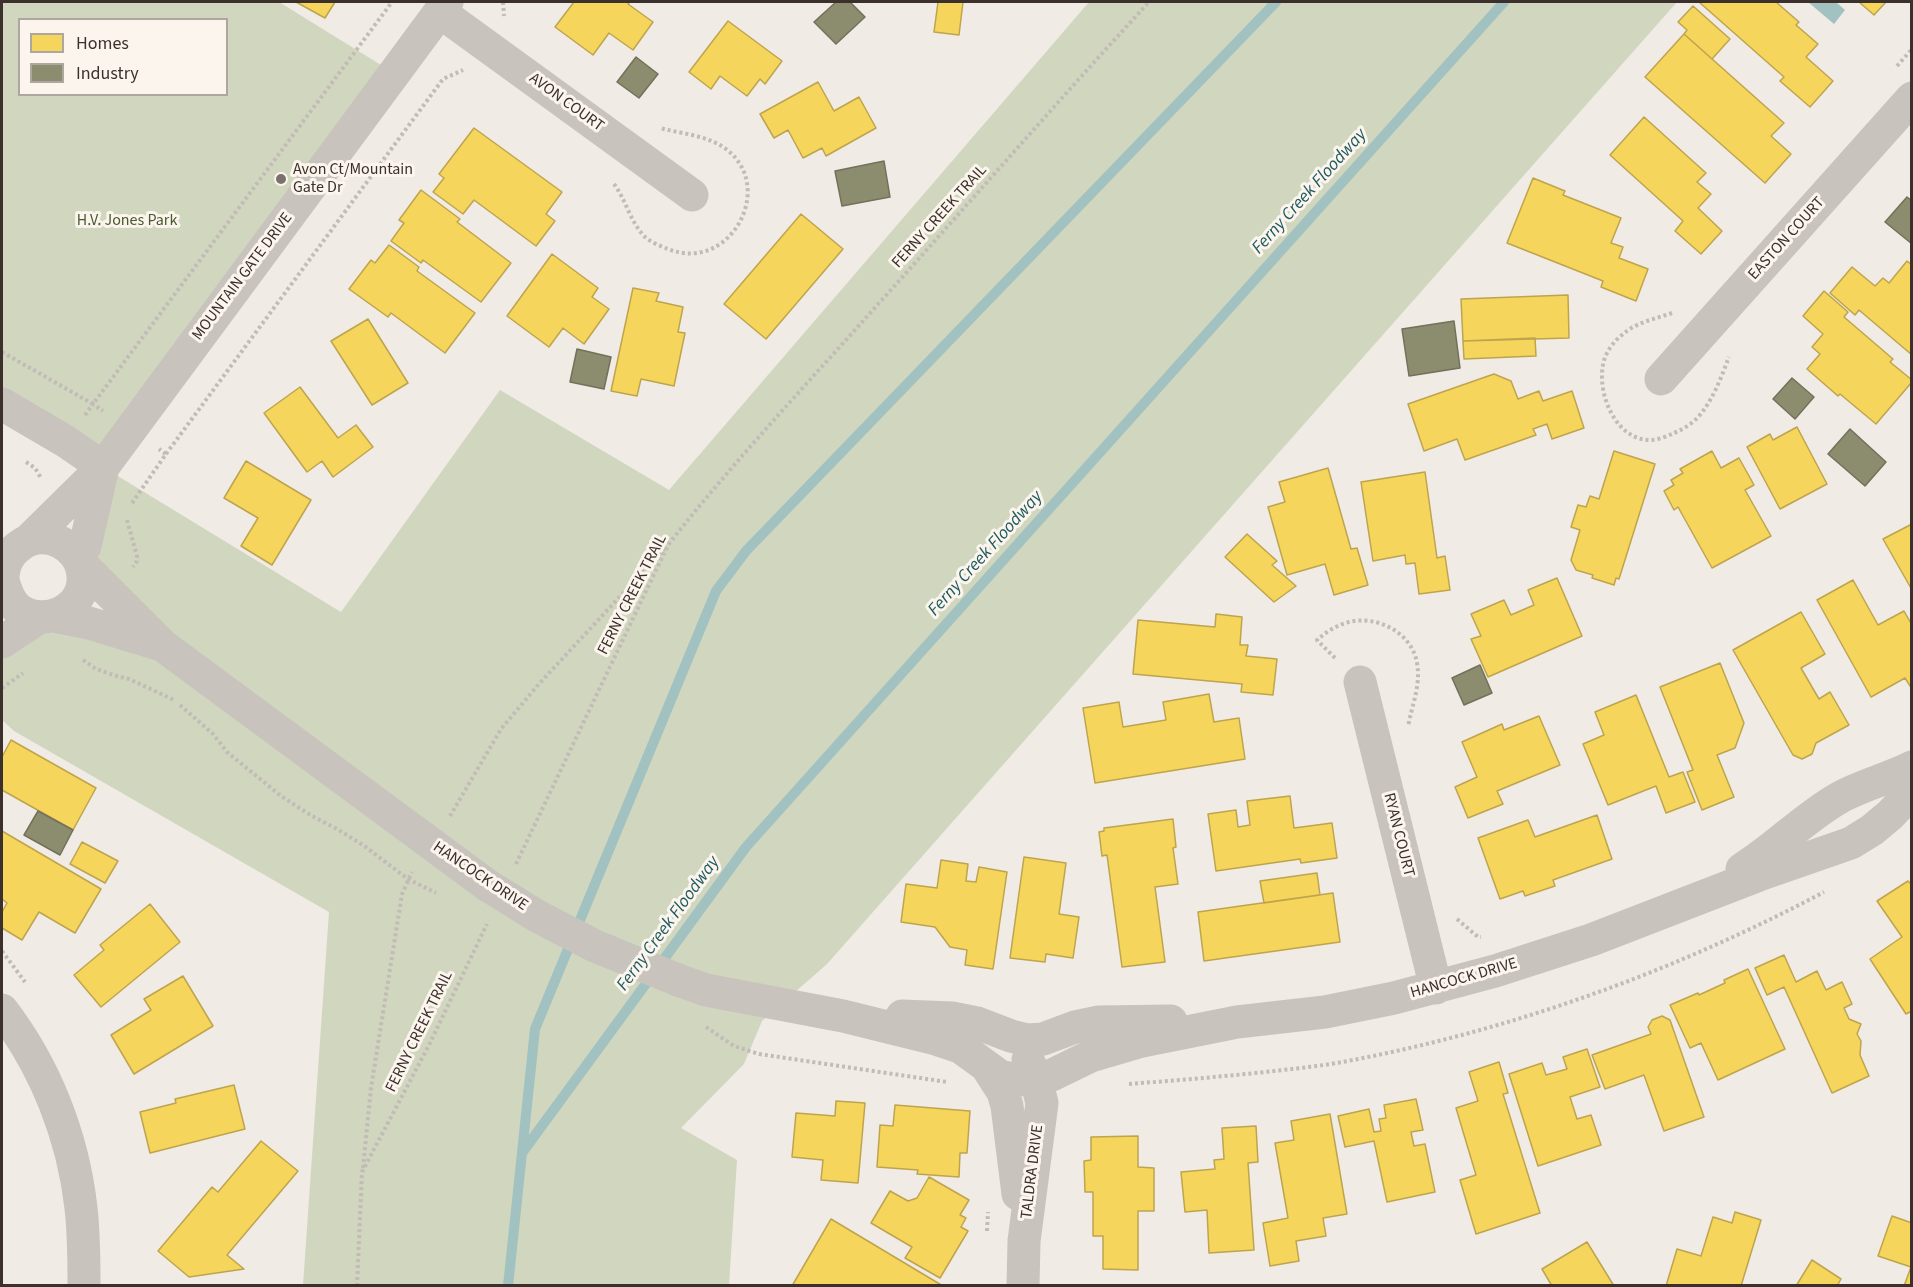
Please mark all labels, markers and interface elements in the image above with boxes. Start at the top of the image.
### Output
legend [18,18,228,96]
text: Homes [76,31,129,56]
text: Industry [76,61,139,86]
street label: AVON COURT [525,69,607,137]
water label: Ferny Creek Floodway [1248,125,1372,259]
place label: Avon Ct/Mountain Gate Dr [293,160,413,198]
street label: FERNY CREEK TRAIL [889,161,991,273]
marker: Avon Ct/Mountain Gate Dr [274,172,288,186]
street label: EASTON COURT [1745,194,1829,284]
street label: MOUNTAIN GATE DRIVE [189,209,297,345]
park label: H.V. Jones Park [77,211,177,231]
water label: Ferny Creek Floodway [924,487,1048,621]
street label: FERNY CREEK TRAIL [594,532,672,658]
street label: RYAN COURT [1378,791,1418,879]
street label: HANCOCK DRIVE [429,838,531,916]
water label: Ferny Creek Floodway [613,853,725,995]
street label: HANCOCK DRIVE [1408,955,1520,1003]
street label: FERNY CREEK TRAIL [382,968,458,1096]
street label: TALDRA DRIVE [1018,1124,1048,1220]

